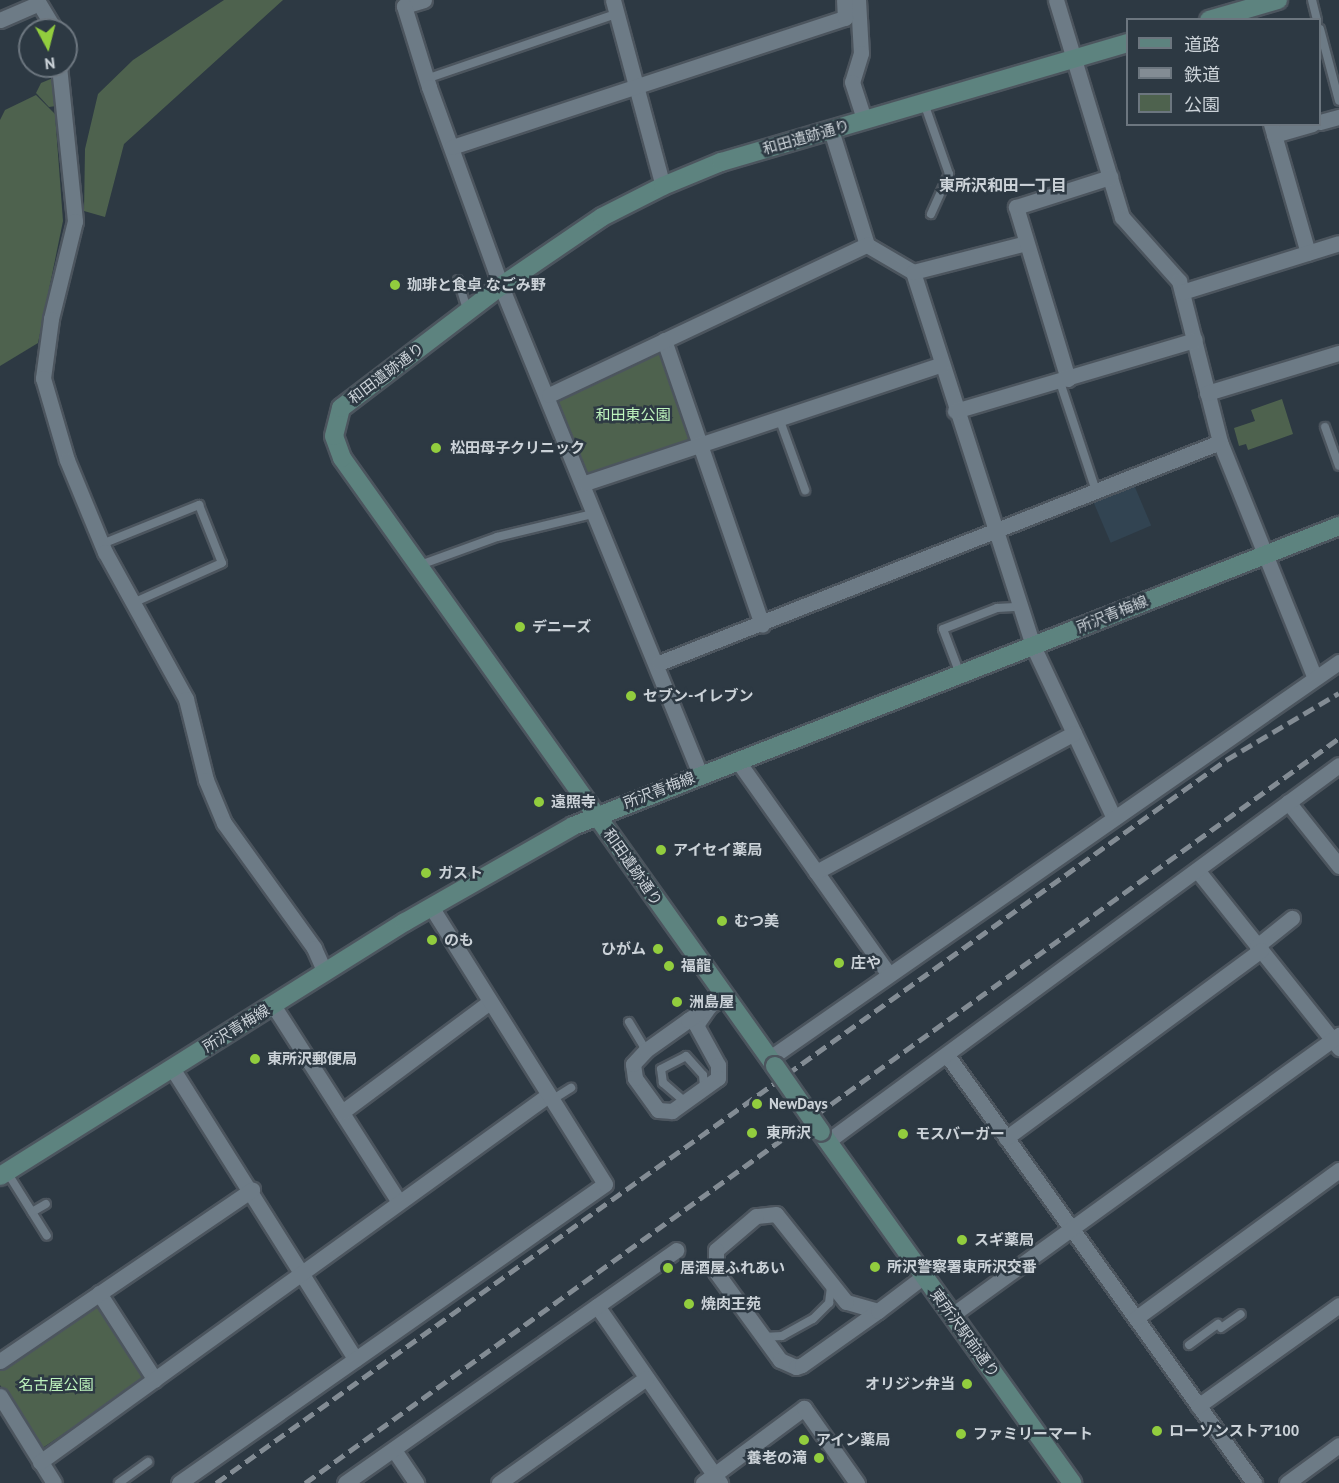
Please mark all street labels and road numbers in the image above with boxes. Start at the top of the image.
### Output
street label: 和田遺跡通り [760,116,852,158]
street label: 和田遺跡通り [345,339,427,407]
street label: 所沢青梅線 [1074,592,1150,636]
street label: 所沢青梅線 [621,768,697,812]
street label: 和田遺跡通り [600,825,666,909]
street label: 所沢青梅線 [199,1000,273,1056]
street label: 東所沢駅前通り [927,1285,1003,1381]

